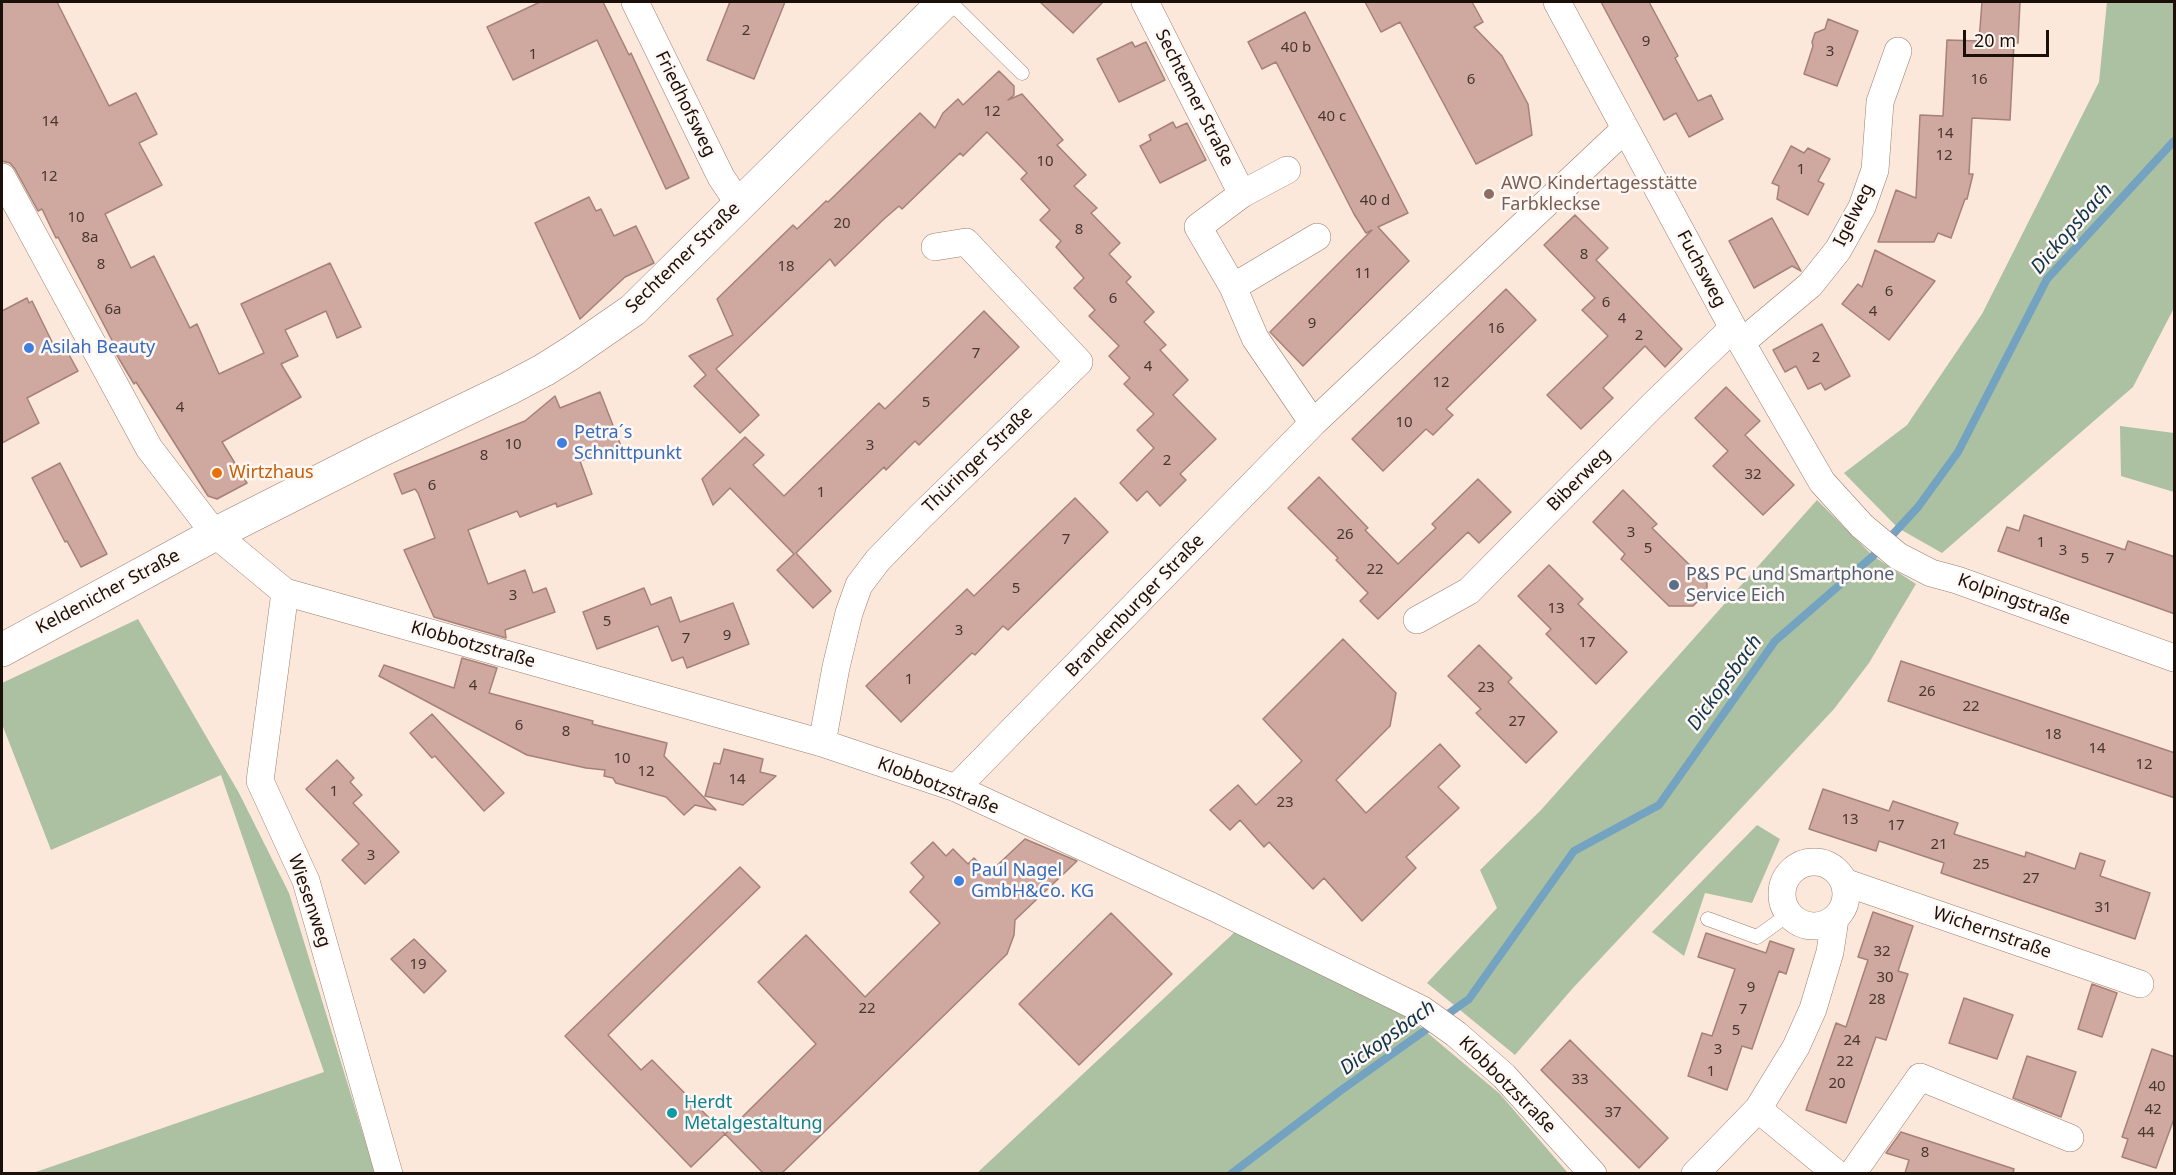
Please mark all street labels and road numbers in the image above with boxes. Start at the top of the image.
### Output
street label: Sechtemer Straße [1150,26,1238,170]
street label: Friedhofsweg [650,48,720,160]
street label: Igelweg [1830,180,1878,250]
street label: Sechtemer Straße [621,198,745,318]
street label: Fuchsweg [1672,227,1730,311]
street label: Thüringer Straße [919,402,1037,518]
street label: Biberweg [1543,444,1615,516]
street label: Brandenburger Straße [1061,530,1209,682]
street label: Keldenicher Straße [32,545,184,639]
street label: Kolpingstraße [1955,570,2073,630]
street label: Klobbotzstraße [408,617,538,673]
street label: Klobbotzstraße [874,753,1002,819]
street label: Wiesenweg [283,852,335,950]
street label: Wichernstraße [1930,903,2054,963]
street label: Klobbotzstraße [1454,1032,1560,1138]

